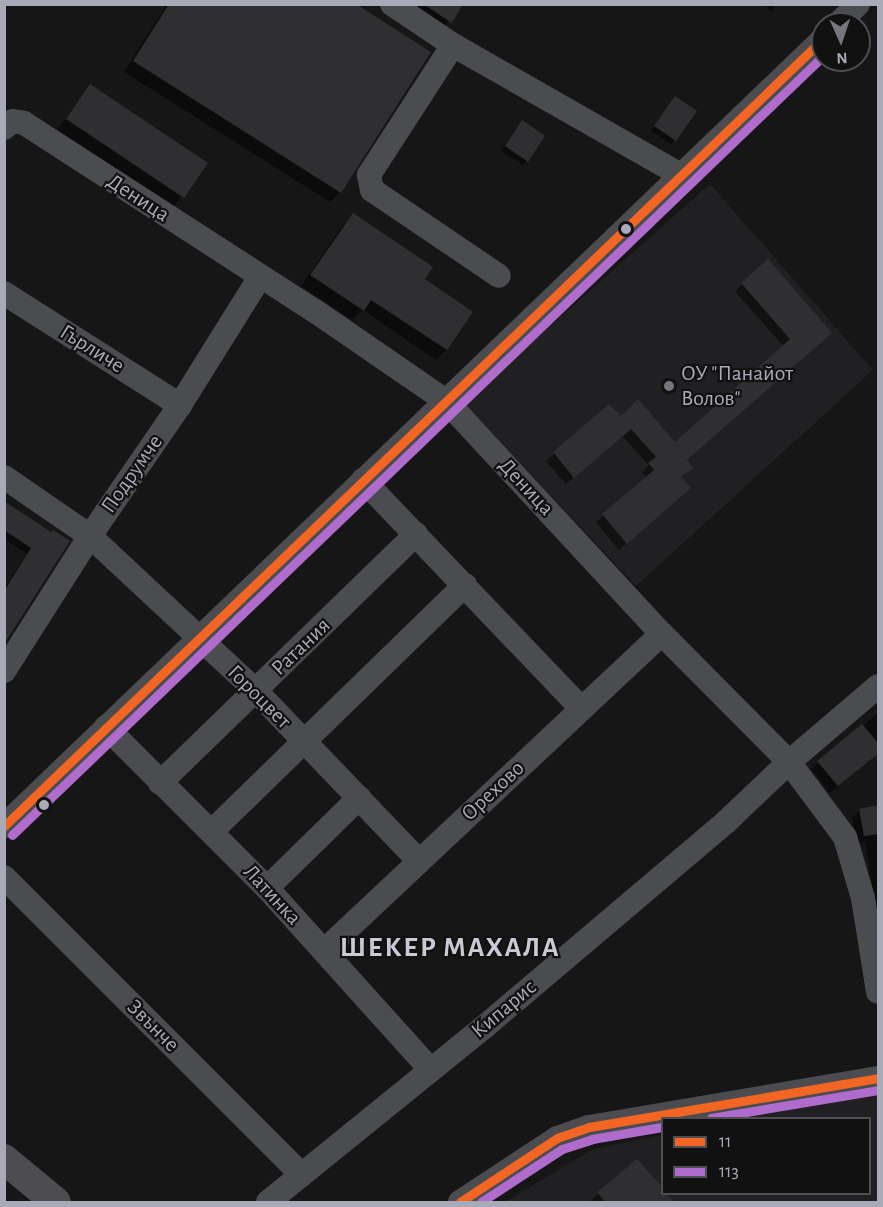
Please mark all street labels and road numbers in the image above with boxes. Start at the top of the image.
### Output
street label: Деница [102,168,174,228]
street label: Гърличе [55,319,129,379]
street label: Подрумче [95,430,169,518]
street label: Деница [493,453,559,521]
street label: Ратания [266,613,336,681]
street label: Гороцвет [222,660,296,734]
street label: Орехово [456,755,530,827]
street label: Латинка [237,859,307,931]
street label: Кипарис [466,974,542,1044]
street label: Звънче [121,994,185,1058]

